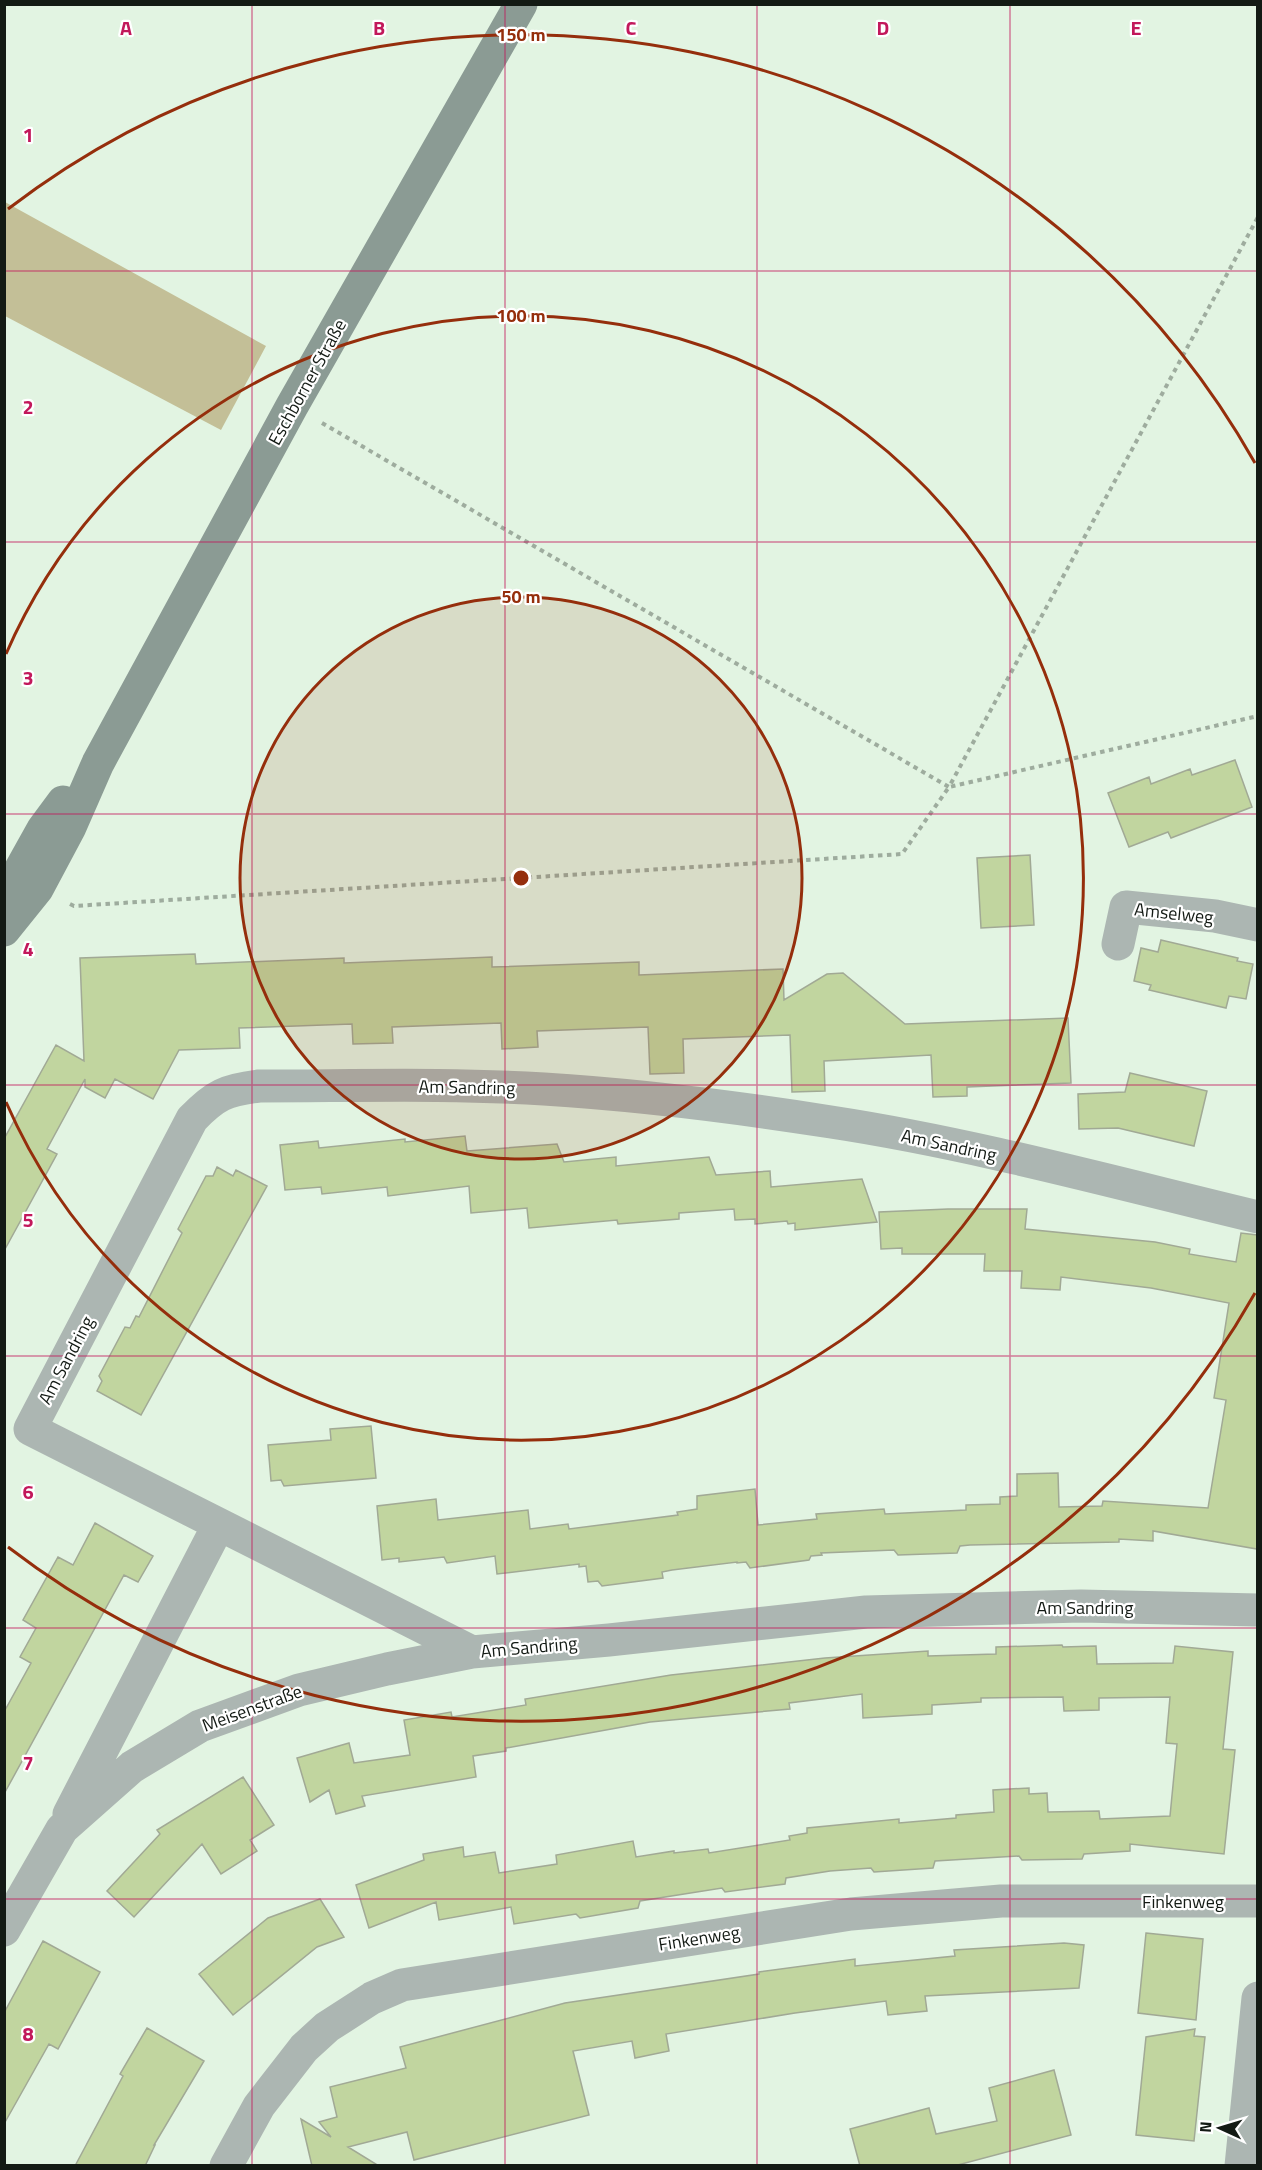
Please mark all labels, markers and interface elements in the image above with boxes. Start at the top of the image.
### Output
text: A [120,12,132,43]
text: B [373,12,385,43]
text: C [626,12,637,43]
text: D [877,12,889,43]
text: E [1130,12,1142,43]
text: 150 m [496,21,546,48]
text: 1 [22,119,34,150]
text: 100 m [496,302,546,329]
street label: Eschborner Straße [261,314,353,450]
text: 2 [22,391,34,422]
text: 50 m [501,583,541,610]
text: 3 [22,662,34,693]
centre of rings [511,868,531,888]
street label: Amselweg [1133,895,1215,931]
text: 4 [22,933,34,964]
street label: Am Sandring [418,1073,516,1101]
street label: Am Sandring [899,1122,999,1168]
text: 5 [22,1204,34,1235]
street label: Am Sandring [31,1311,101,1409]
text: 6 [22,1476,34,1507]
street label: Am Sandring [1037,1594,1133,1621]
street label: Am Sandring [480,1629,578,1665]
street label: Meisenstraße [198,1677,306,1739]
text: 7 [22,1747,34,1778]
street label: Finkenweg [1142,1888,1224,1915]
street label: Finkenweg [656,1918,742,1958]
text: 8 [22,2018,34,2049]
north arrow [1190,2098,1250,2158]
text: N [1193,2121,1217,2133]

